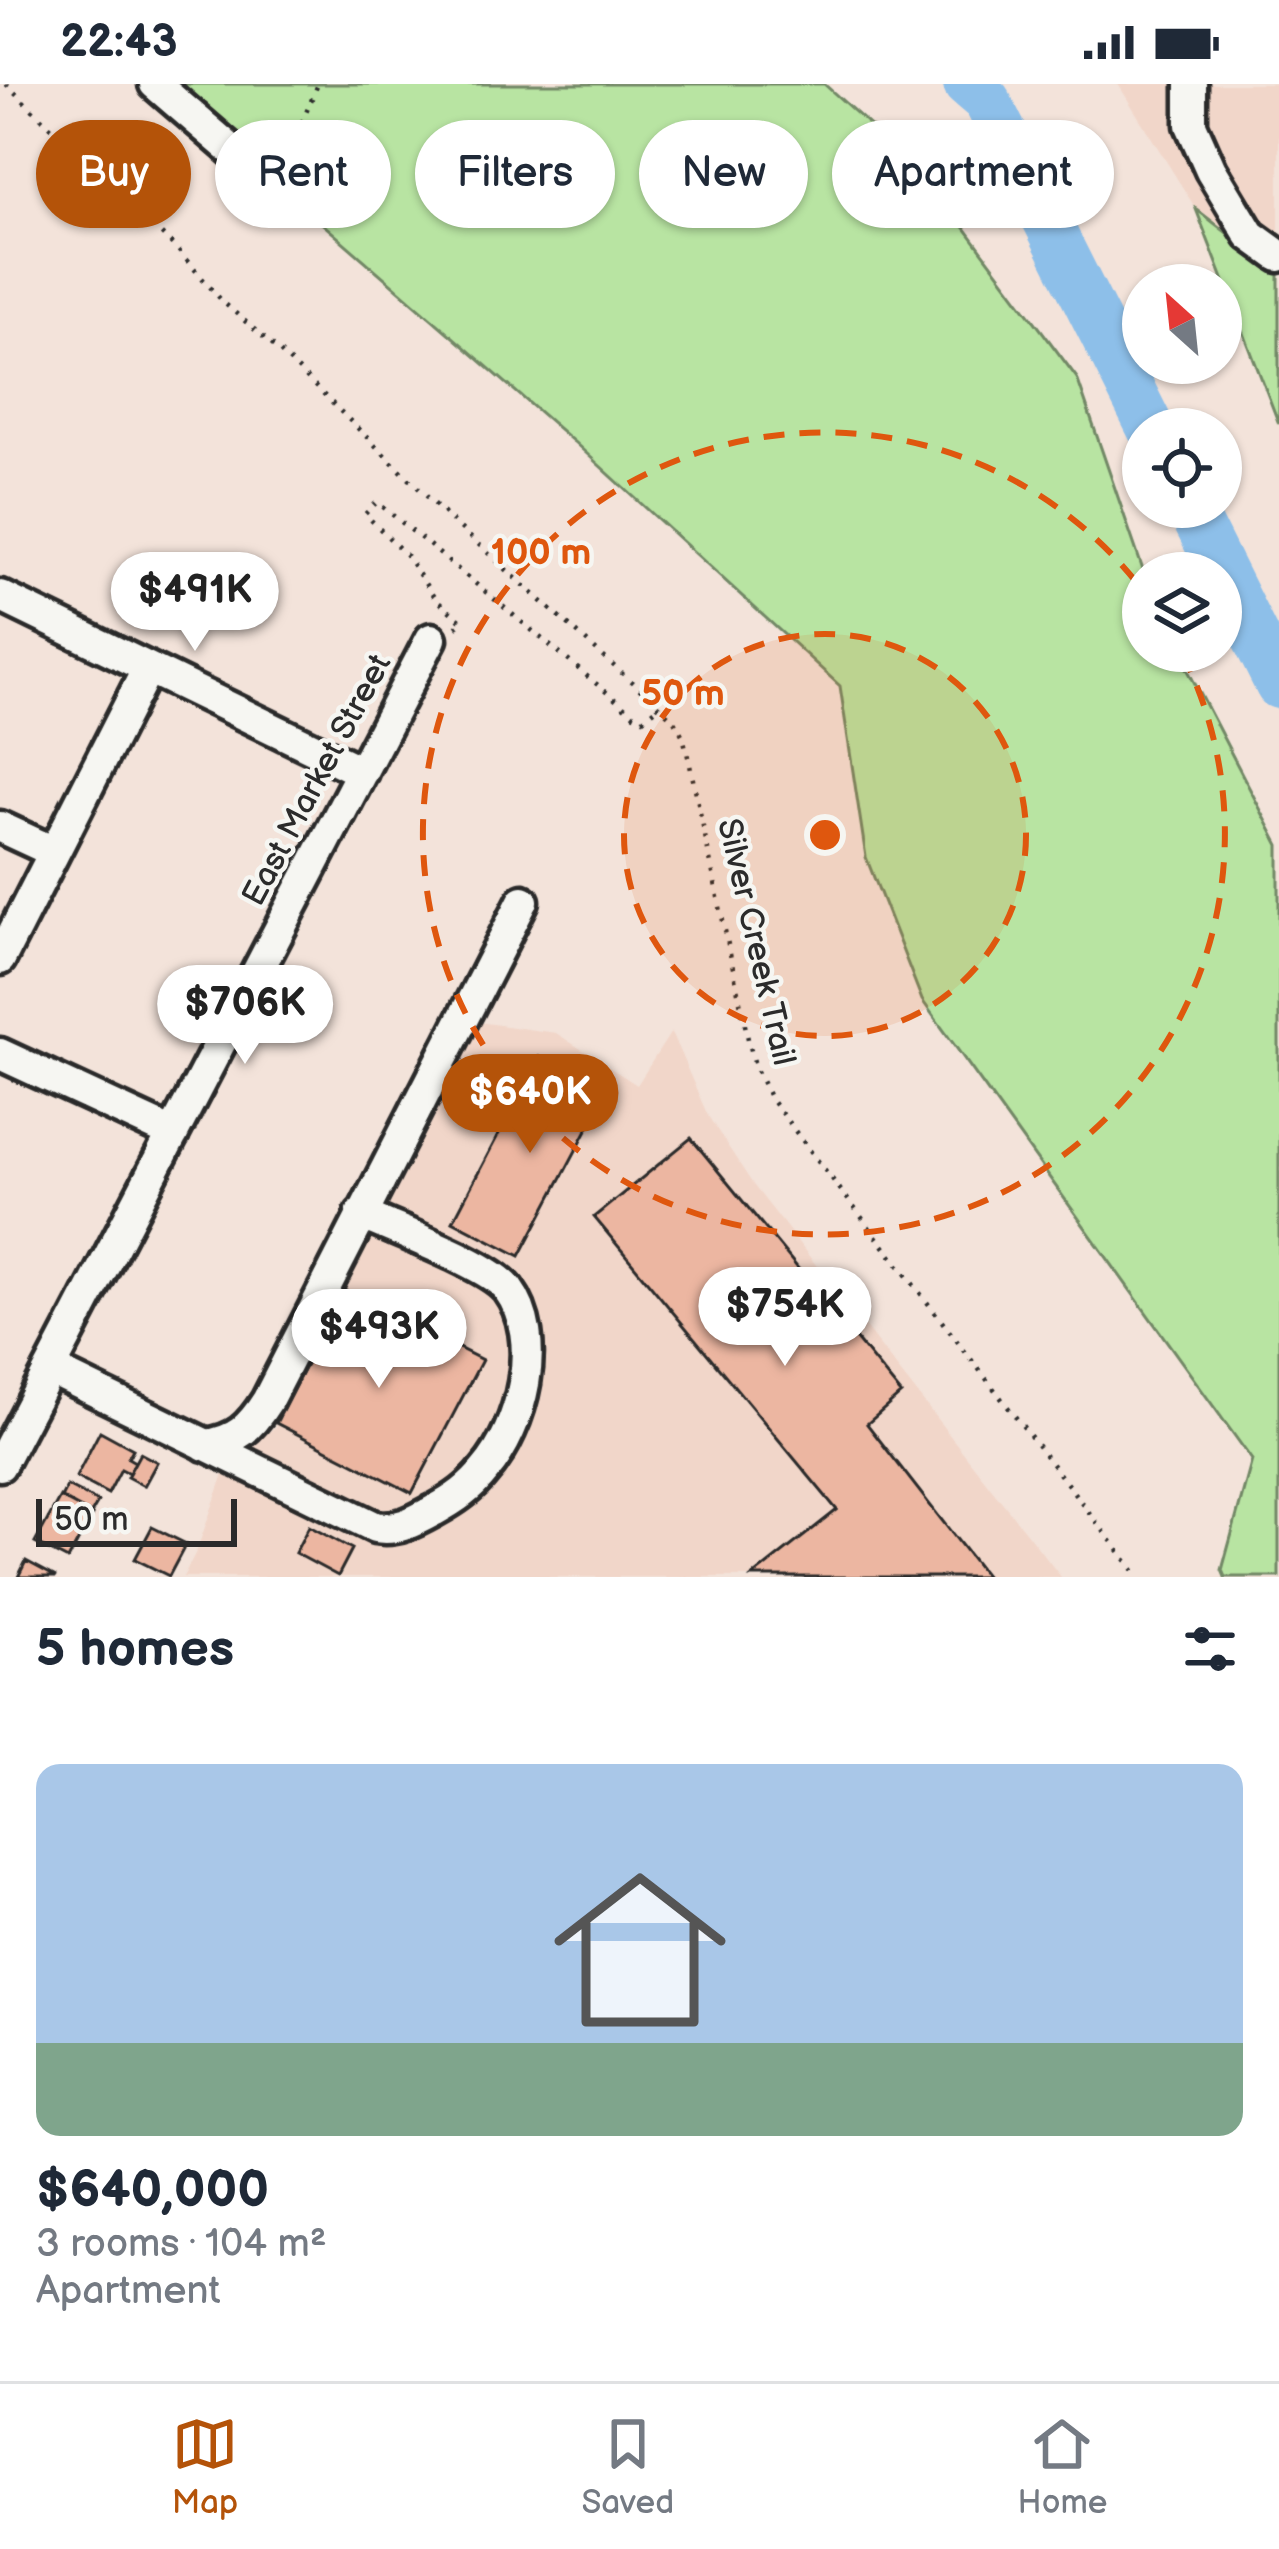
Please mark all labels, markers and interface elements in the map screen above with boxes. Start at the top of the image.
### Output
text: 22:43 [60,15,178,70]
chip: Buy [36,120,191,228]
chip: Rent [215,120,391,228]
chip: Filters [415,120,615,228]
chip: New [639,120,808,228]
chip: Apartment [832,120,1114,228]
north arrow [1122,264,1242,384]
map controls [1122,264,1242,672]
button: locate [1122,408,1242,528]
text: 100 m [491,532,591,575]
pin: $491K [111,552,279,654]
button: layers [1122,552,1242,672]
text: $491K [138,567,252,614]
street label: East Market Street [234,647,400,913]
text: 50 m [641,673,725,716]
centre of rings [804,814,846,856]
street label: Silver Creek Trail [708,815,804,1069]
pin: $706K [161,965,329,1067]
text: $706K [184,980,306,1027]
pin: $640K [446,1054,614,1156]
text: $640K [468,1069,592,1116]
pin: $754K [701,1267,869,1369]
text: $754K [725,1282,845,1329]
pin: $493K [295,1289,463,1391]
text: $493K [319,1304,439,1351]
scale bar [36,1493,237,1546]
text: 50 m [54,1500,129,1540]
icon: filters [1177,1616,1243,1682]
text: 5 homes [36,1619,234,1680]
icon: home [532,1842,748,2058]
text: $640,000 [36,2160,269,2221]
text: 3 rooms · 104 m² [36,2221,327,2268]
text: Apartment [36,2268,220,2315]
tab: Map [172,2411,238,2523]
tab: Saved [581,2411,674,2523]
tab: Home [1018,2411,1107,2523]

